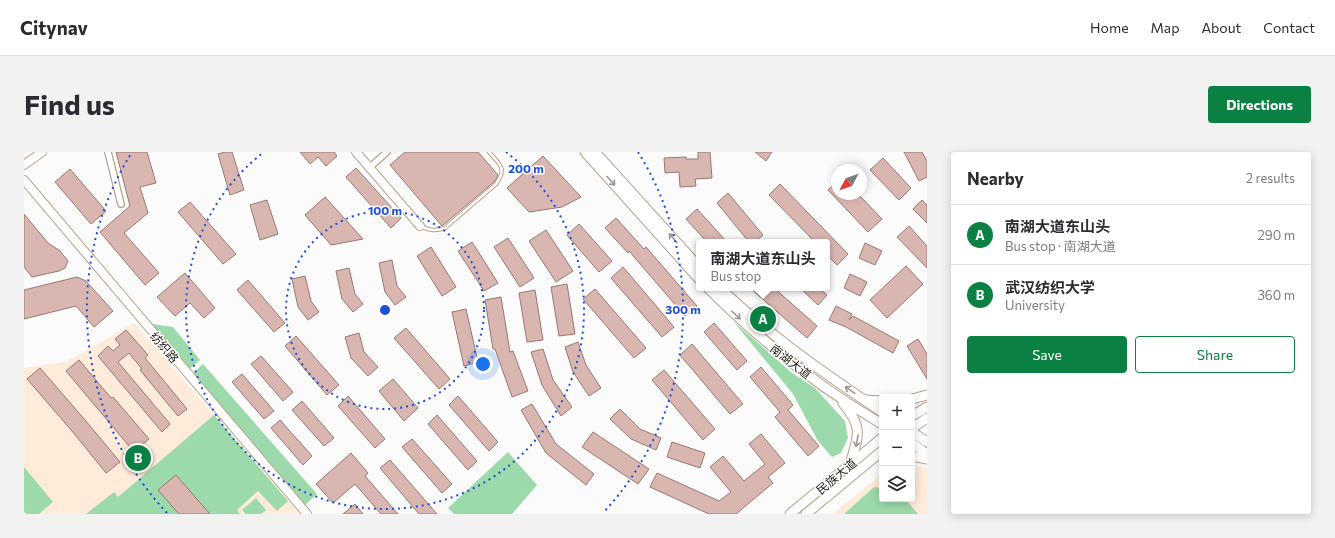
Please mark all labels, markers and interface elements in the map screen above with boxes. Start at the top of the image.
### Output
text: Citynav [20,16,88,39]
text: Home [1090,19,1129,36]
text: Map [1151,19,1179,36]
text: About [1201,19,1241,36]
text: Contact [1263,19,1315,36]
button: Directions [1208,86,1311,123]
text: Find us [24,87,115,121]
text: 200 m [508,161,544,175]
north arrow [831,164,867,200]
text: Nearby [967,168,1024,189]
text: 2 results [1246,170,1295,186]
one-way arrow [606,176,616,186]
text: 100 m [368,203,402,217]
text: 南湖大道东山头 [1005,217,1110,235]
text: A [975,227,985,243]
text: 290 m [1258,227,1295,243]
one-way arrow [668,233,678,243]
text: Bus stop · 南湖大道 [1005,238,1116,254]
popup [696,239,830,291]
text: 南湖大道东山头 [710,249,816,267]
text: Bus stop [710,268,761,284]
text: 武汉纺织大学 [1005,278,1095,296]
text: B [976,287,984,303]
text: 360 m [1257,287,1295,303]
text: University [1005,297,1065,313]
text: 300 m [665,302,701,316]
centre of rings [378,303,392,317]
pin: A [750,304,776,334]
one-way arrow [731,310,741,319]
street label: 纺织路 [148,329,182,365]
button: Save [967,336,1127,373]
button: Share [1135,336,1295,373]
street label: 南湖大道 [768,341,814,381]
your location [473,354,493,374]
one-way arrow [844,386,855,394]
map controls [879,394,915,502]
button: + [879,394,915,430]
button: − [879,430,915,466]
one-way arrow [852,434,860,447]
pin: B [125,443,151,473]
street label: 民族大道 [813,455,859,497]
button: layers [879,466,915,502]

